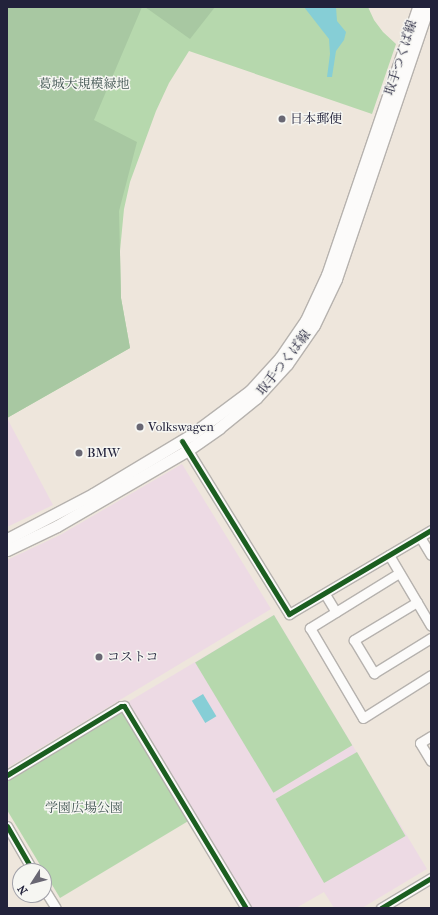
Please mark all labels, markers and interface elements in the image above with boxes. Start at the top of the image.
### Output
street label: 取手つくば線 [382,18,420,98]
park label: 葛城大規模緑地 [39,76,129,92]
place label: 日本郵便 [290,111,342,127]
marker: 日本郵便 [277,114,287,124]
street label: 取手つくば線 [254,327,314,399]
place label: Volkswagen [148,419,214,435]
marker: Volkswagen [135,422,145,432]
place label: BMW [87,445,120,461]
marker: BMW [74,448,84,458]
place label: コストコ [107,649,159,665]
marker: コストコ [94,652,104,662]
park label: 学園広場公園 [45,800,123,816]
north arrow [12,863,52,903]
text: N [15,883,30,897]

